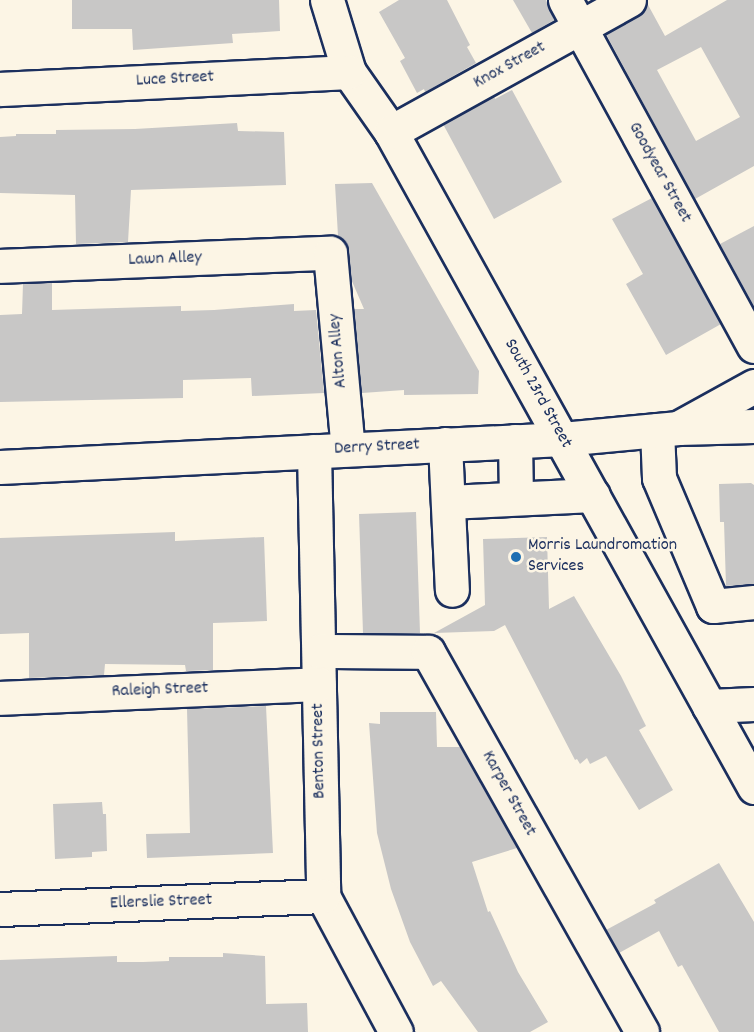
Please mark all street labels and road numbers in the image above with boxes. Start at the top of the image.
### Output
street label: Knox Street [470,37,550,95]
street label: Luce Street [135,67,215,93]
street label: Goodyear Street [622,119,696,227]
street label: Lawn Alley [128,248,202,272]
street label: Alton Alley [325,313,353,389]
street label: South 23rd Street [498,336,576,452]
street label: Derry Street [334,435,420,461]
street label: Raleigh Street [111,679,209,703]
street label: Benton Street [308,703,332,799]
street label: Karper Street [476,748,540,840]
street label: Ellerslie Street [110,890,212,916]

